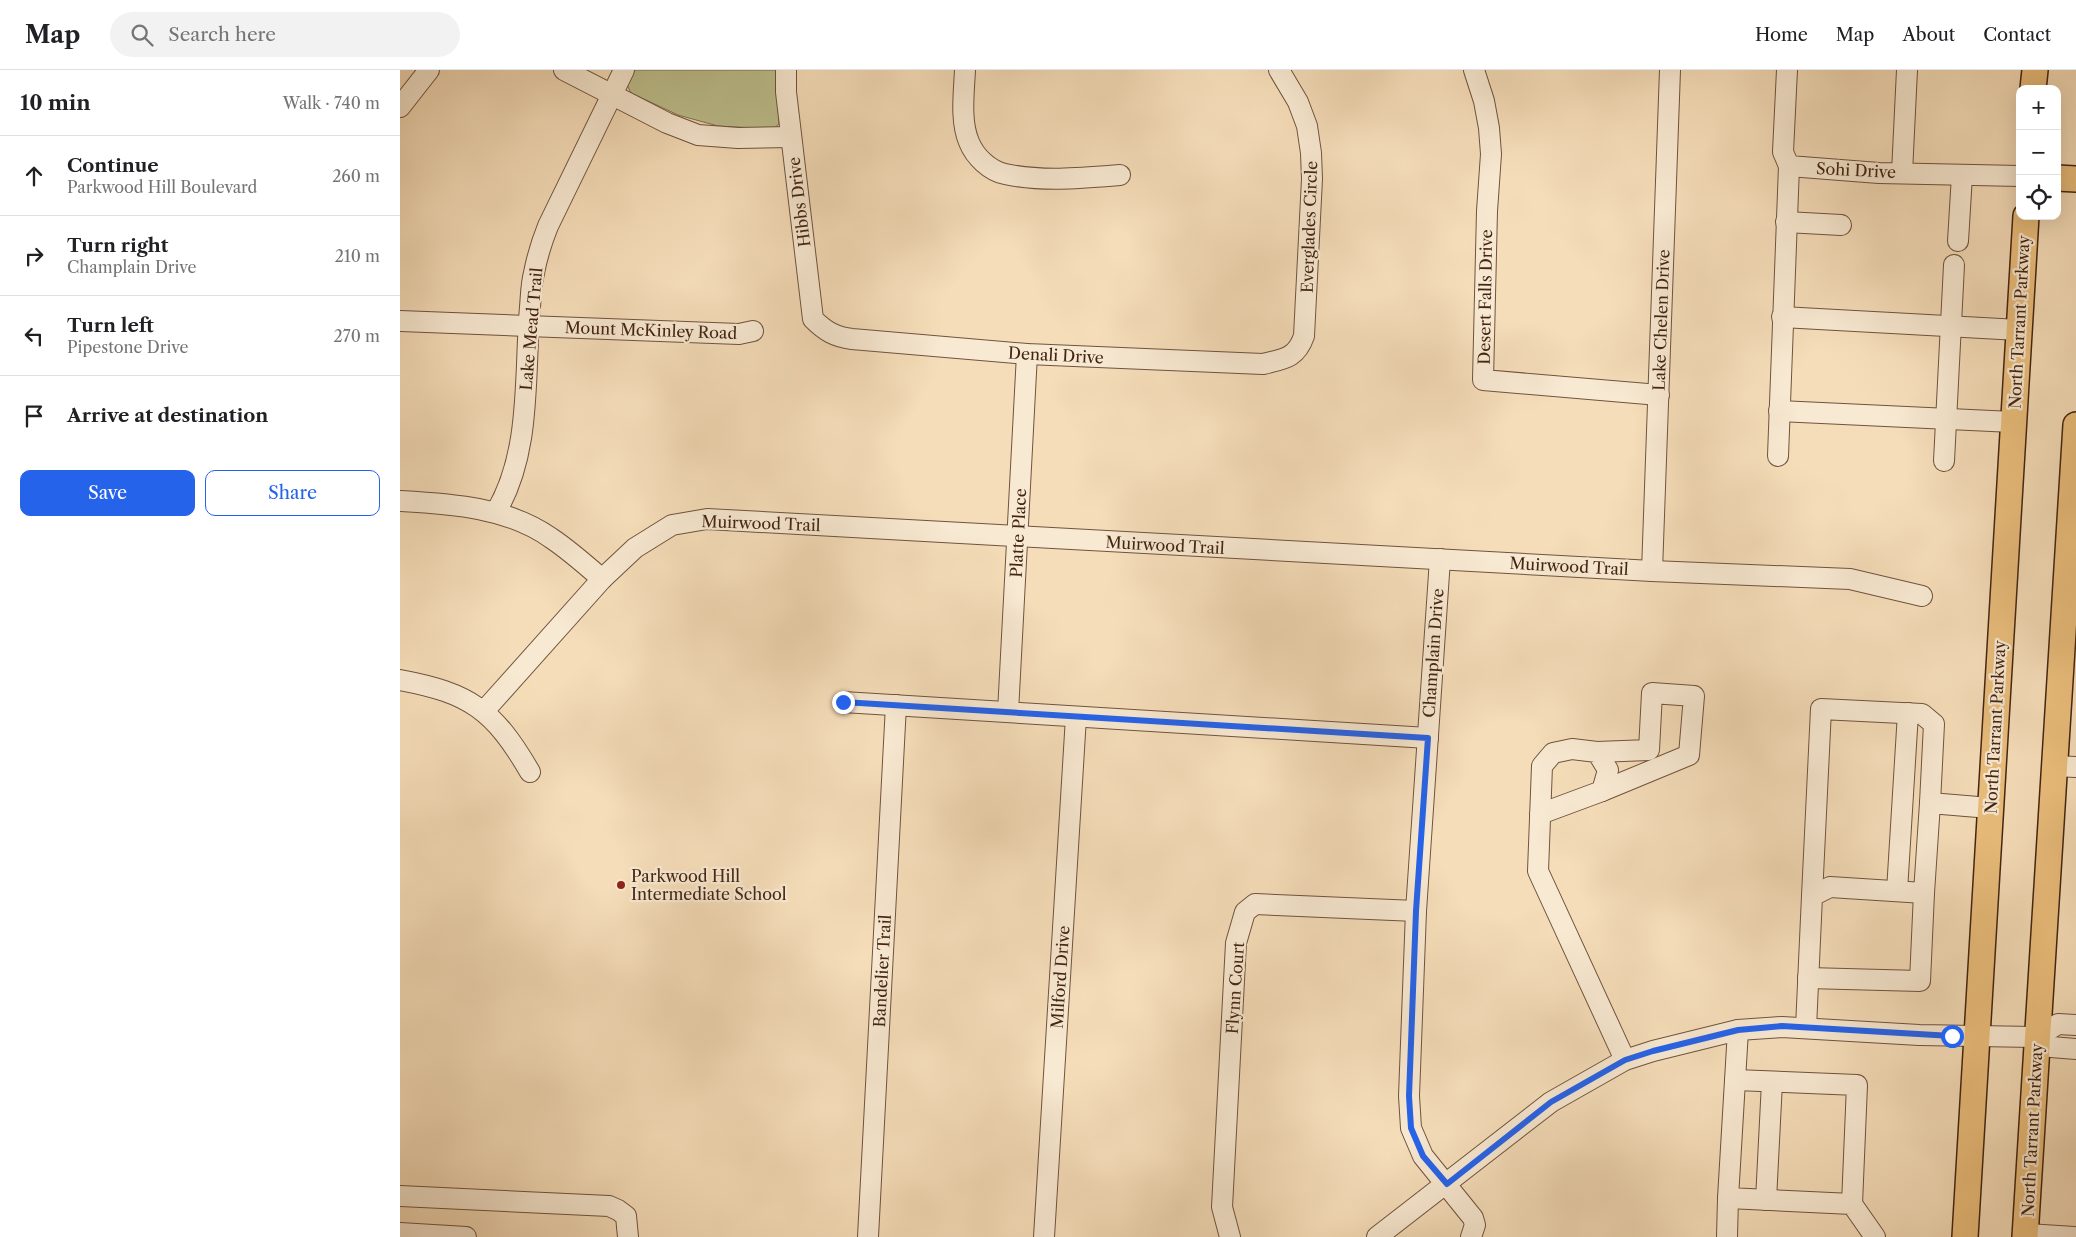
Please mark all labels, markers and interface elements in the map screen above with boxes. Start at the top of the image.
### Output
search box [110,12,460,57]
text: Map [25,20,80,49]
icon: search [128,21,156,49]
text: Search here [168,23,276,46]
text: Home [1755,24,1808,46]
text: Map [1836,24,1874,46]
text: About [1902,24,1955,46]
text: Contact [1983,24,2051,46]
map controls [2016,85,2061,220]
button: + [2016,85,2061,130]
text: 10 min [20,90,91,115]
text: Walk · 740 m [283,93,380,113]
button: − [2016,130,2061,175]
text: Continue [67,154,159,177]
street label: Hibbs Drive [784,156,814,248]
street label: Sohi Drive [1815,158,1897,182]
street label: Everglades Circle [1297,161,1321,293]
icon: ahead [20,162,48,190]
text: 260 m [332,166,380,186]
button: locate [2016,175,2061,220]
text: Parkwood Hill Boulevard [67,177,257,197]
street label: Desert Falls Drive [1474,229,1496,365]
text: Turn right [67,234,168,257]
street label: North Tarrant Parkway [2004,234,2034,409]
icon: right [20,242,48,270]
text: 210 m [335,246,380,266]
street label: Lake Chelen Drive [1649,249,1673,391]
text: Champlain Drive [67,257,196,277]
street label: Lake Mead Trail [516,266,546,391]
text: Turn left [67,314,154,337]
street label: Mount McKinley Road [564,317,738,343]
icon: left [20,322,48,350]
text: 270 m [334,326,380,346]
text: Pipestone Drive [67,337,188,357]
street label: Denali Drive [1008,343,1104,367]
icon: arrive [20,402,48,430]
text: Arrive at destination [67,404,268,427]
button: Save [20,470,195,516]
button: Share [205,470,380,516]
street label: Platte Place [1006,488,1030,578]
street label: Muirwood Trail [701,511,821,535]
street label: Muirwood Trail [1105,532,1225,558]
street label: Muirwood Trail [1509,553,1629,579]
street label: Champlain Drive [1419,588,1447,718]
street label: North Tarrant Parkway [1980,639,2010,814]
route end [832,691,855,714]
place label: Parkwood Hill Intermediate School [631,866,787,904]
marker: Parkwood Hill Intermediate School [615,879,627,891]
street label: Bandelier Trail [869,914,895,1028]
street label: Milford Drive [1046,925,1074,1029]
street label: Flynn Court [1222,941,1248,1035]
route start [1941,1025,1964,1048]
street label: North Tarrant Parkway [2017,1042,2047,1217]

